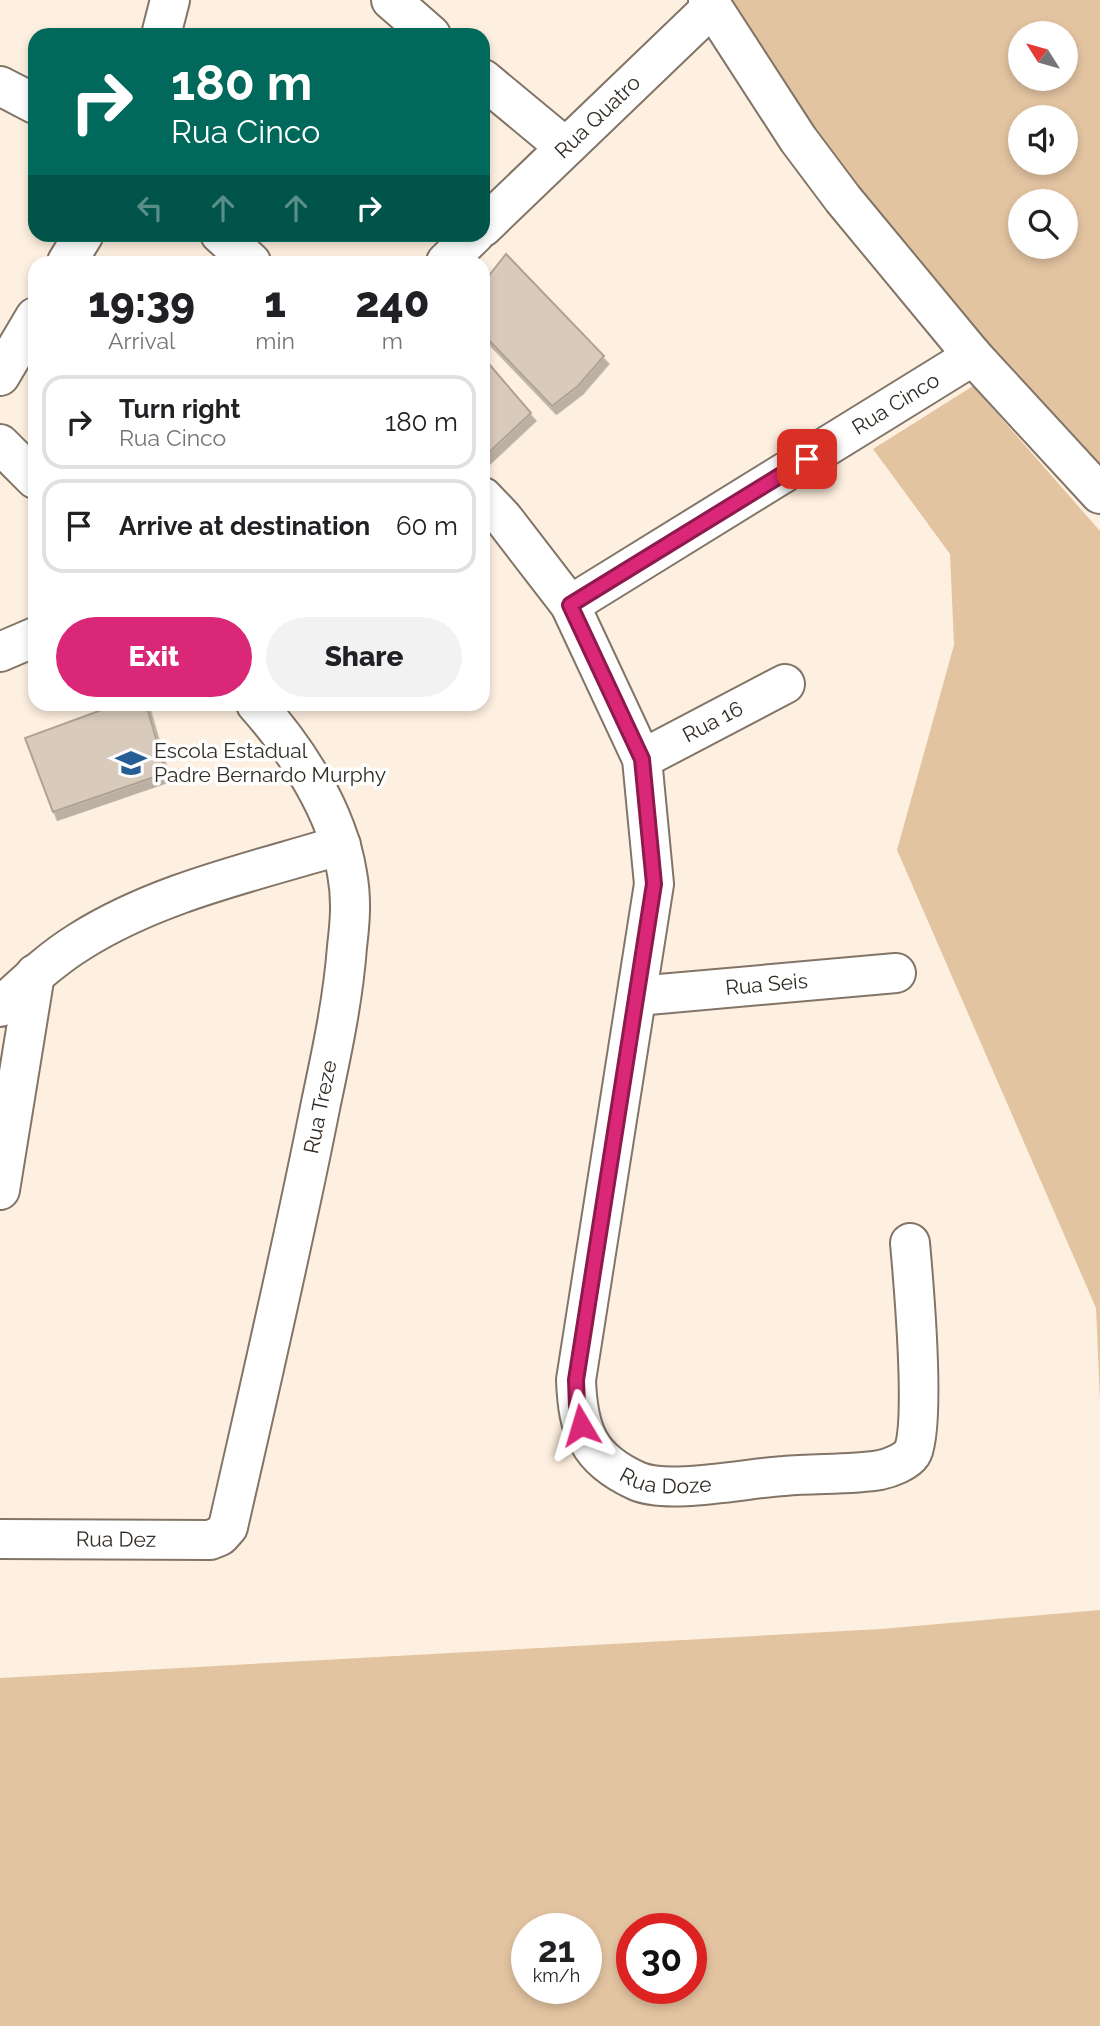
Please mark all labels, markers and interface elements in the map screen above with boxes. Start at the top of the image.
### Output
north arrow [1008,21,1078,91]
map controls [1008,21,1078,259]
text: 180 m [171,54,312,111]
icon: right [56,56,147,147]
street label: Rua Quatro [549,70,645,163]
button: sound [1008,105,1078,175]
text: Rua Cinco [171,113,320,150]
icon: left [131,189,169,227]
icon: ahead [204,189,242,227]
icon: ahead [277,189,315,227]
icon: right [350,189,388,227]
button: search [1008,189,1078,259]
text: 19:39 [88,278,195,327]
text: 1 [264,278,286,327]
text: 240 [355,278,430,327]
text: Arrival [108,327,175,354]
text: min [255,327,295,354]
text: m [382,327,403,354]
street label: Rua Cinco [847,367,944,440]
text: Turn right [119,394,240,424]
icon: right [60,403,98,441]
text: 180 m [385,407,458,437]
text: Rua Cinco [119,424,226,451]
pin [777,429,837,489]
icon: arrive [788,440,826,478]
icon: arrive [60,507,98,545]
text: Arrive at destination [119,511,370,541]
text: 60 m [396,511,458,541]
button: Exit [56,617,252,697]
button: Share [266,617,462,697]
street label: Rua 16 [678,695,747,747]
place label: Escola Estadual Padre Bernardo Murphy [154,738,386,787]
school or university icon: Escola Estadual Padre Bernardo Murphy [114,746,148,780]
street label: Rua Seis [724,968,809,1000]
street label: Rua Treze [298,1058,342,1156]
position arrow [544,1388,618,1462]
street label: Rua Doze [616,1462,712,1499]
street label: Rua Dez [76,1526,156,1552]
speed limit sign: 30 [616,1913,707,2004]
text: 21 [538,1929,575,1970]
text: km/h [533,1965,580,1986]

